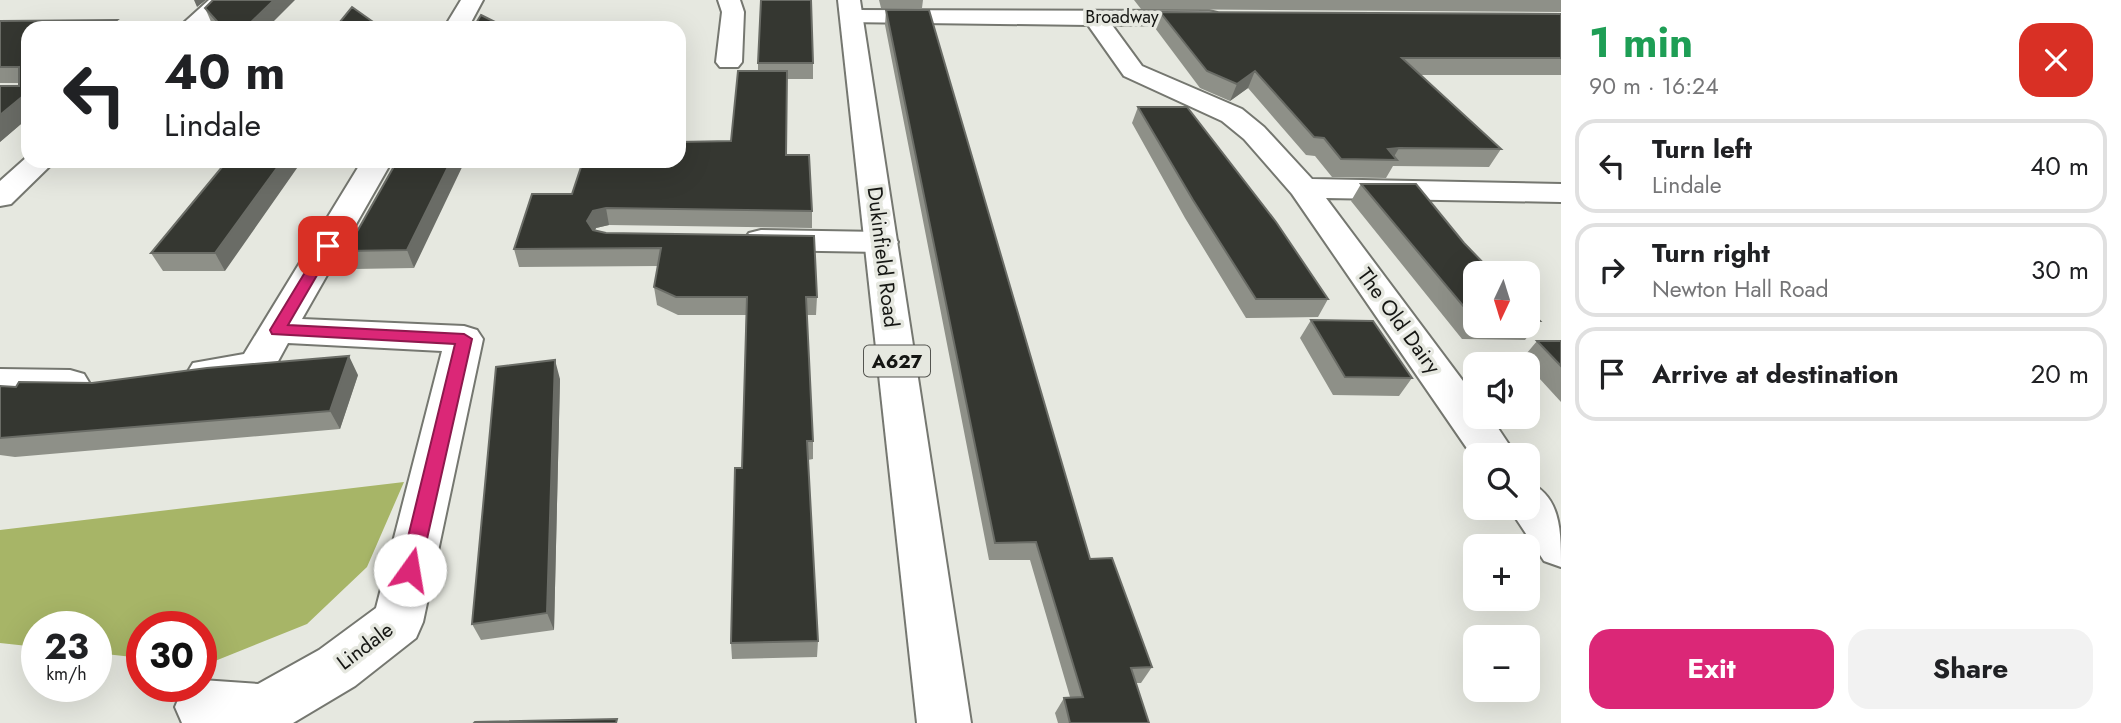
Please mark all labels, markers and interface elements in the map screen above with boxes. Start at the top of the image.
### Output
street label: Broadway [1085,4,1159,30]
text: 1 min [1589,12,1693,73]
button: close [2019,23,2093,97]
text: 40 m [164,37,286,107]
icon: left [49,49,140,140]
text: 90 m · 16:24 [1589,69,1719,103]
text: Lindale [164,102,261,148]
text: Turn left [1652,130,1752,168]
icon: left [1593,147,1631,185]
text: 40 m [2030,147,2089,185]
text: Lindale [1652,168,1722,202]
street label: Dukinfield Road [859,185,907,329]
pin [298,216,358,276]
icon: arrive [309,227,347,265]
text: Turn right [1652,234,1770,272]
icon: right [1593,251,1631,289]
text: 30 m [2031,251,2089,289]
north arrow [1463,261,1540,338]
map controls [1463,261,1540,702]
street label: The Old Dairy [1350,262,1448,381]
text: Newton Hall Road [1652,272,1829,306]
road number: A627 [864,346,930,376]
button: sound [1463,352,1540,429]
icon: arrive [1593,355,1631,393]
text: Arrive at destination [1652,355,1899,393]
text: 20 m [2031,355,2089,393]
button: search [1463,443,1540,520]
position arrow [373,533,447,607]
button: + [1463,534,1540,611]
speed limit sign: 30 [126,611,217,702]
street label: Lindale [331,615,400,677]
text: 23 [44,622,89,672]
button: − [1463,625,1540,702]
button: Exit [1589,629,1834,709]
button: Share [1848,629,2093,709]
text: km/h [46,661,87,687]

